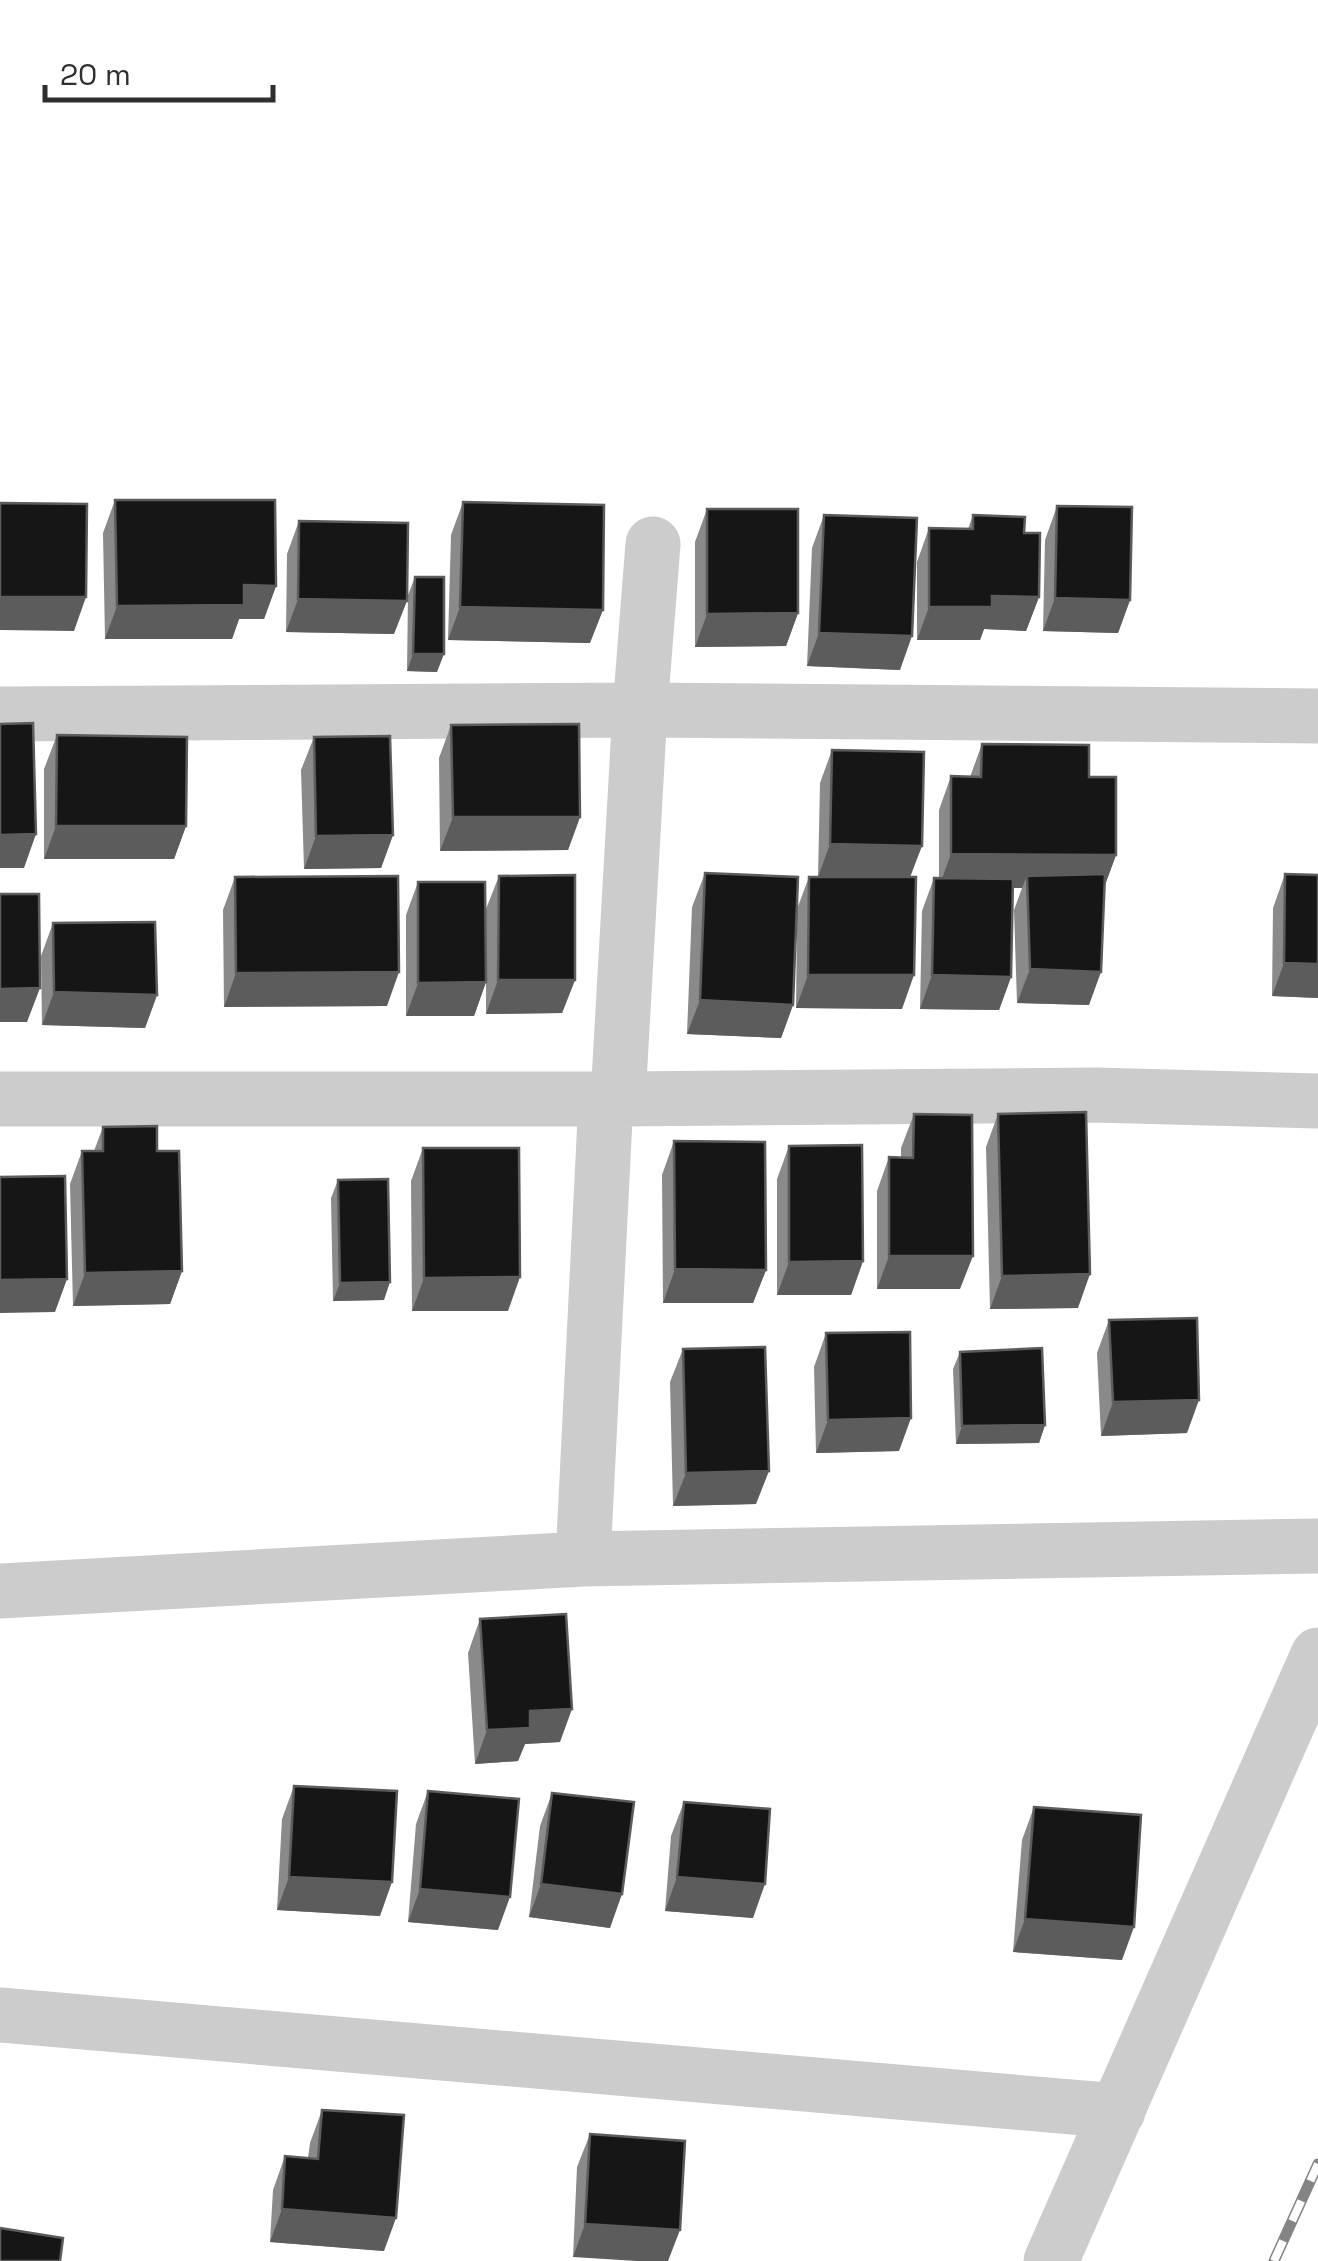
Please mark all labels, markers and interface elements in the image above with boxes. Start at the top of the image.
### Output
scale bar [45,40,272,102]
text: 20 m [60,55,131,94]

